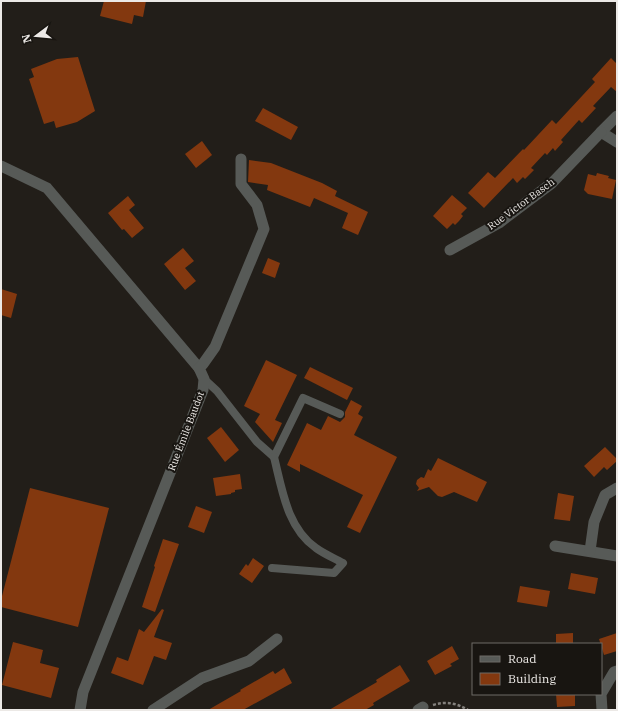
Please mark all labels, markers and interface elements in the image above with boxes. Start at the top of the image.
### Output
north arrow [16,16,56,56]
text: N [18,32,34,45]
street label: Rue Victor Basch [485,175,557,233]
street label: Rue Émile Baudot [165,389,207,472]
legend [472,643,602,695]
text: Road [508,651,537,666]
text: Building [508,671,556,686]

